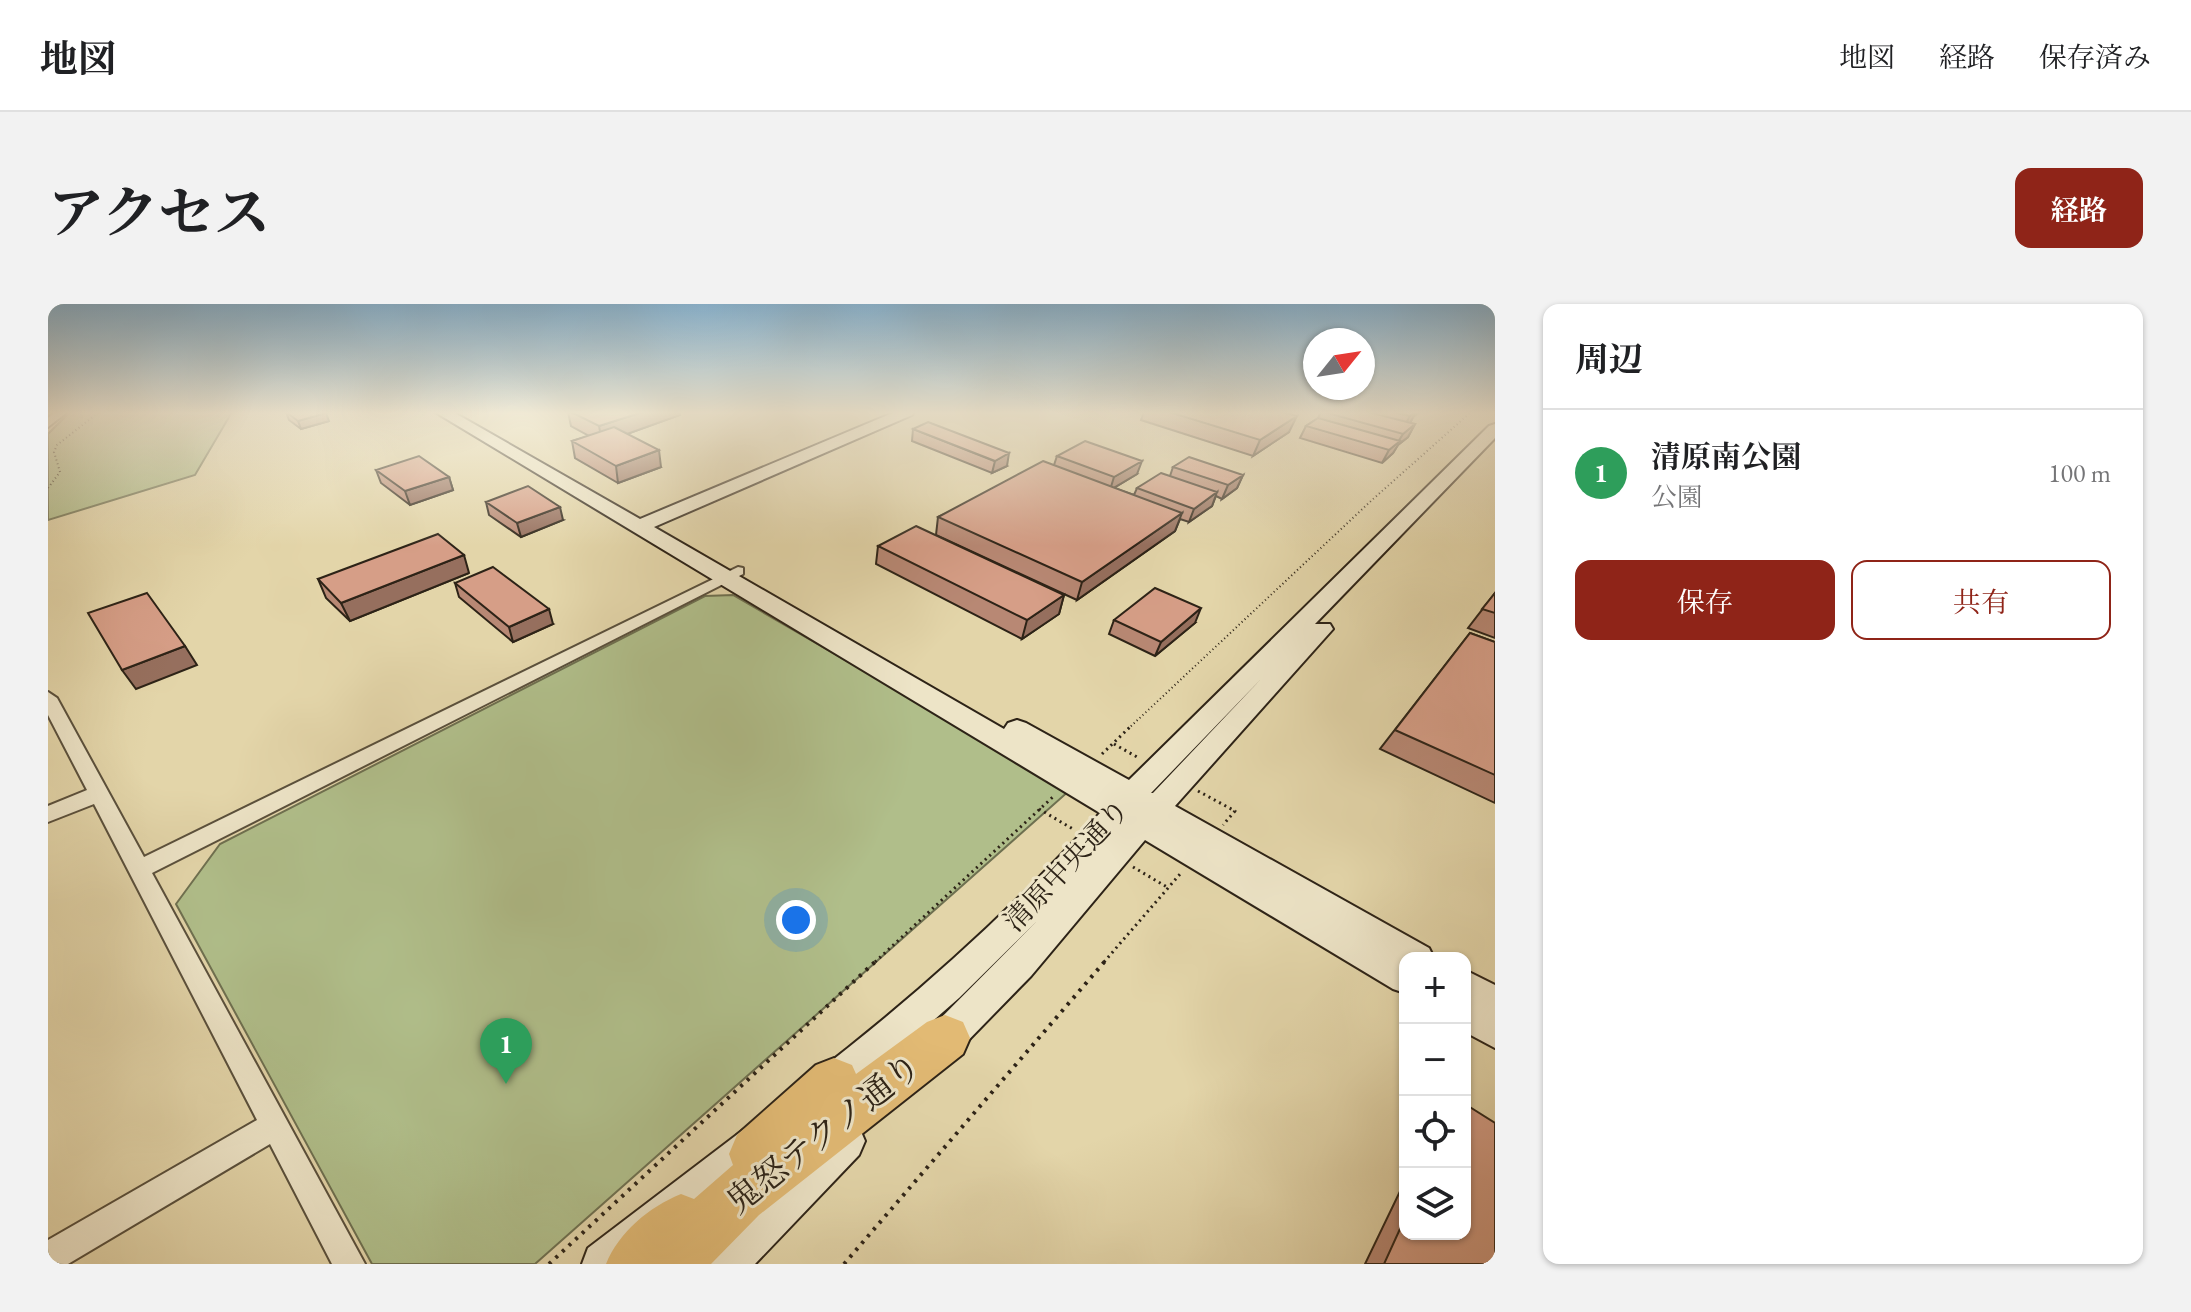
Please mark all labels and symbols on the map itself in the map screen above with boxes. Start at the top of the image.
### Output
north arrow [1303,328,1375,400]
street label: 清原中央通り [996,791,1136,939]
your location [776,900,816,940]
pin: 1 [480,1018,532,1084]
street label: 鬼怒テクノ通り [716,1043,930,1223]

